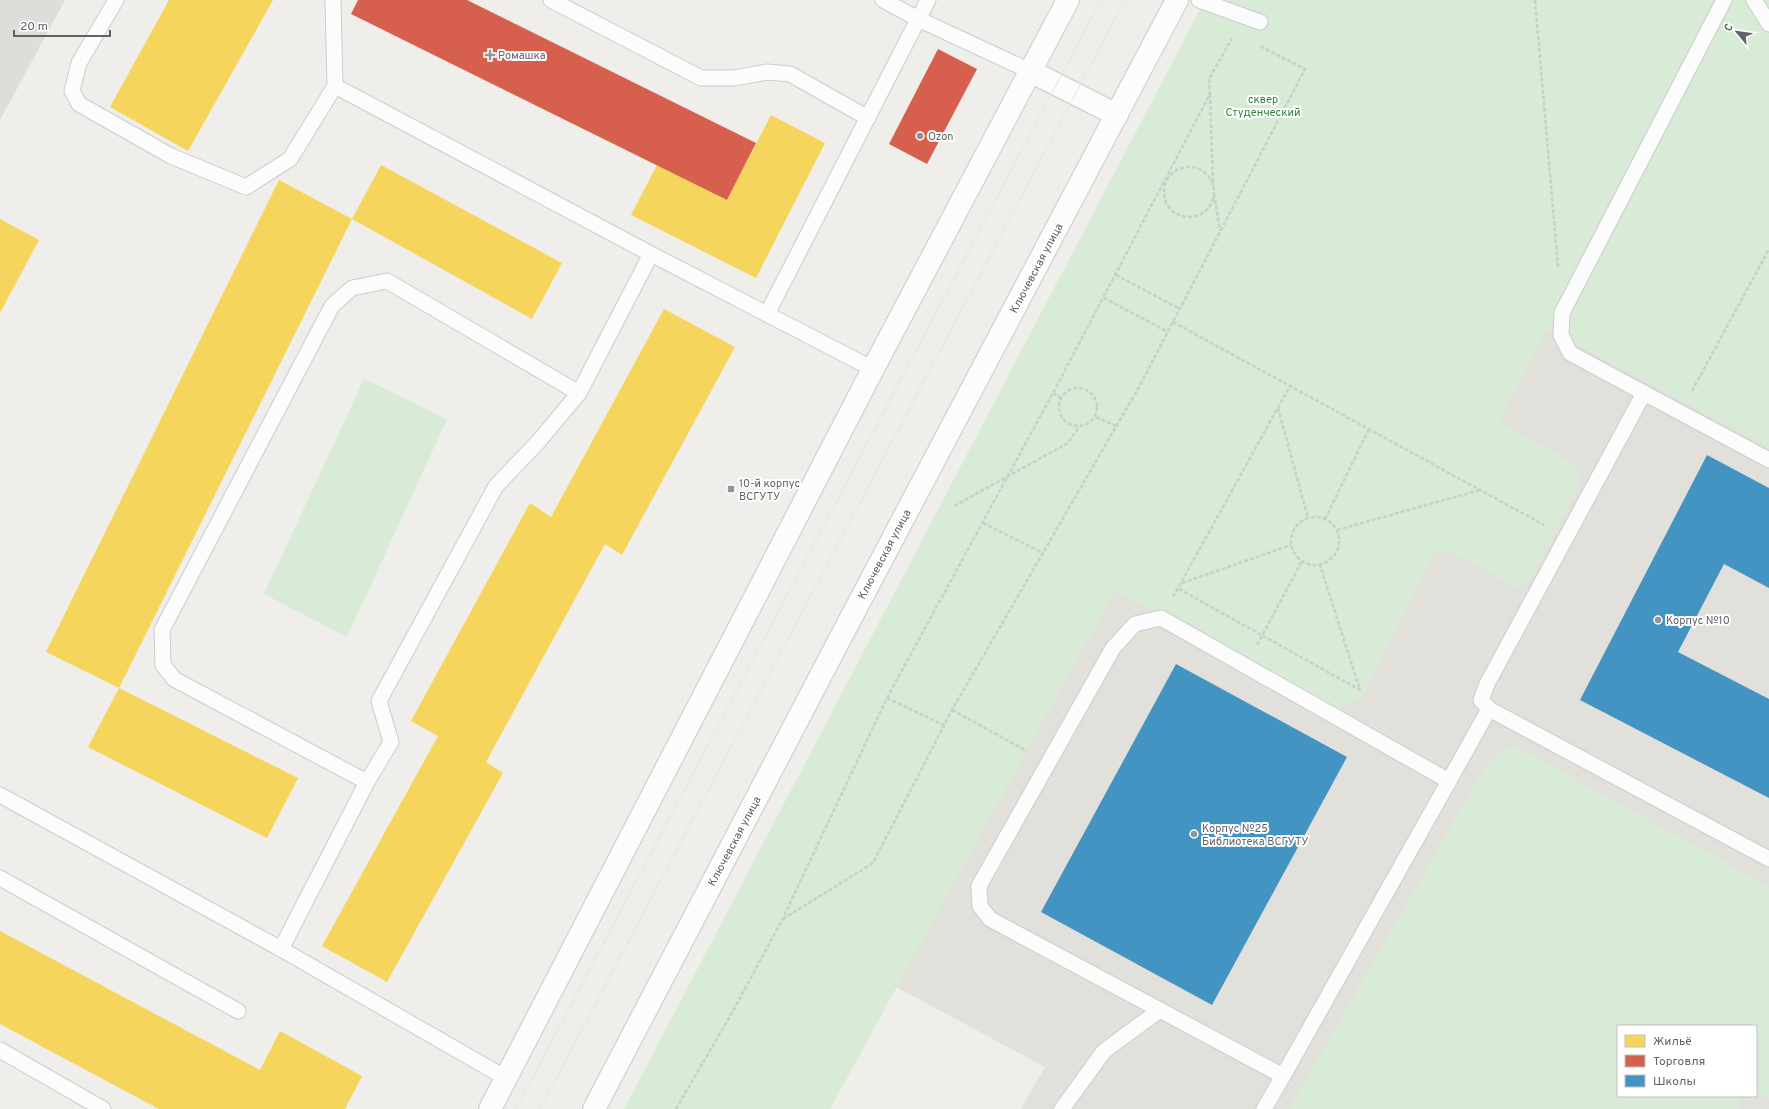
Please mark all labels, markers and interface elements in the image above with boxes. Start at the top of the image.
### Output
scale bar [14,12,110,38]
north arrow [1717,12,1757,52]
text: 20 m [20,19,48,35]
text: С [1721,21,1737,34]
place label: Ромашка [498,49,546,63]
marker: Ромашка [485,50,495,60]
park label: сквер Студенческий [1226,93,1300,120]
place label: Ozon [928,130,954,144]
marker: Ozon [915,131,925,141]
street label: Ключевская улица [1007,221,1067,316]
place label: 10-й корпус ВСГУТУ [739,477,800,504]
marker: 10-й корпус ВСГУТУ [726,484,736,494]
street label: Ключевская улица [855,507,915,602]
place label: Корпус №10 [1666,614,1730,628]
marker: Корпус №10 [1653,615,1663,625]
street label: Ключевская улица [705,794,765,889]
place label: Корпус №25 Библиотека ВСГУТУ [1202,822,1308,849]
marker: Корпус №25 Библиотека ВСГУТУ [1189,829,1199,839]
legend [1617,1025,1757,1097]
text: Жильё [1653,1034,1692,1050]
text: Торговля [1653,1054,1705,1070]
text: Школы [1653,1074,1696,1090]

